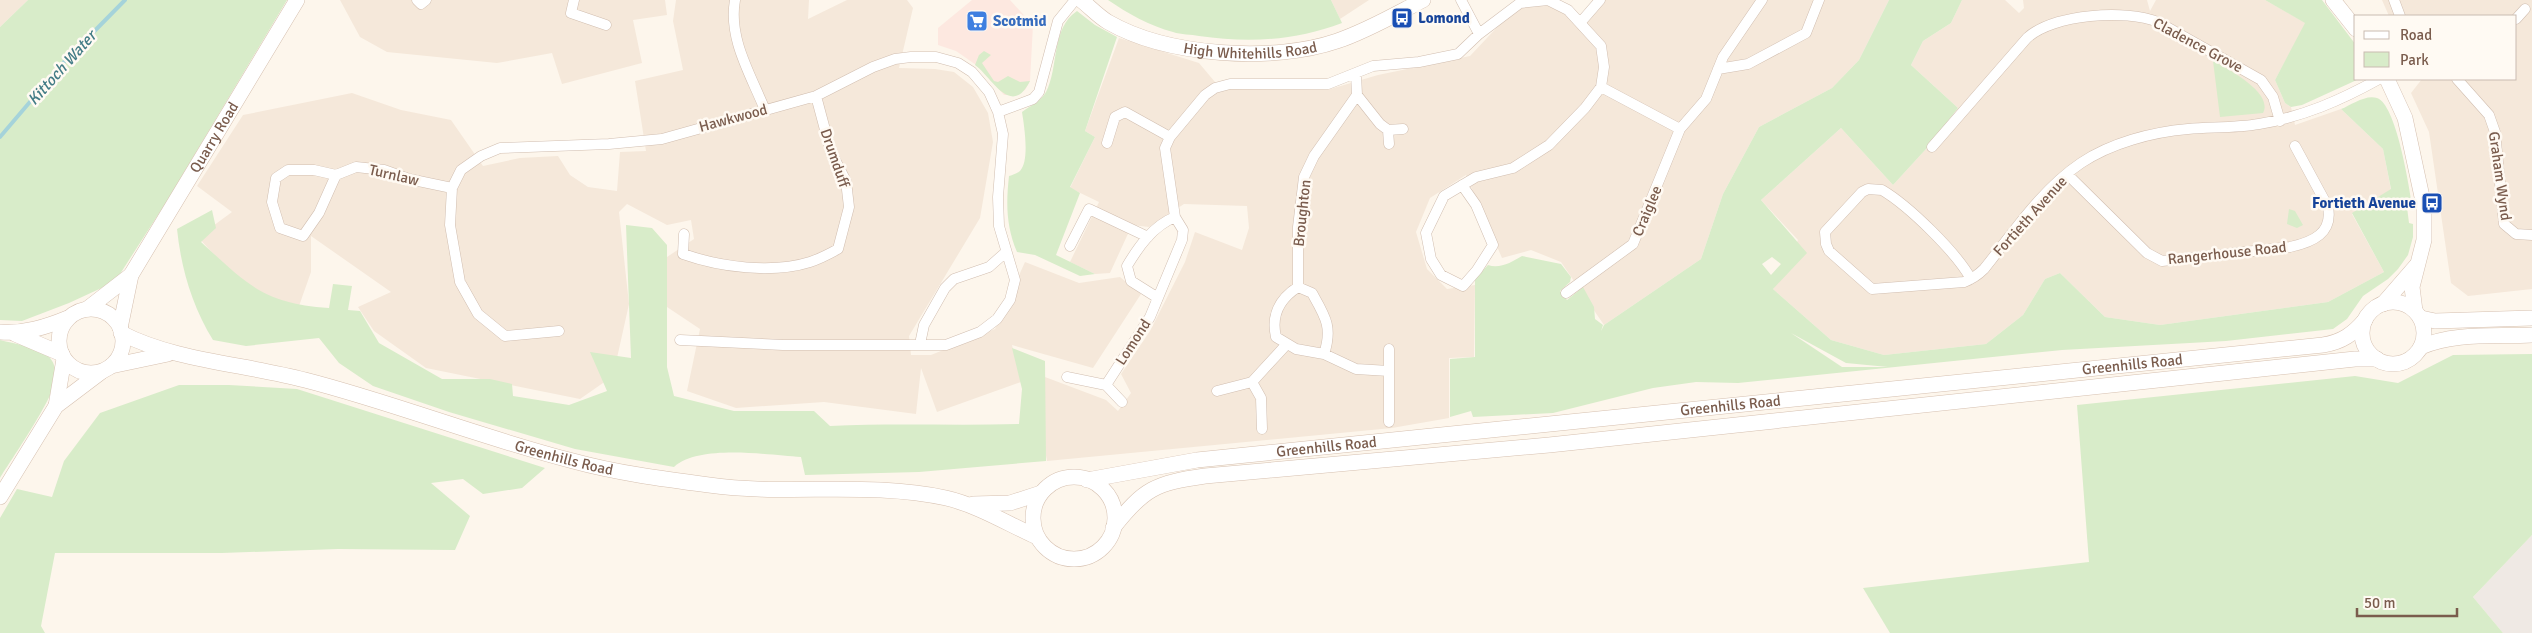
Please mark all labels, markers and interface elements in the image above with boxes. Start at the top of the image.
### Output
bus stop icon: Lomond [1390,6,1414,30]
supermarket icon: Scotmid [965,9,989,33]
place label: Lomond [1418,9,1470,27]
place label: Scotmid [993,12,1046,30]
street label: Cladence Grove [2150,14,2246,76]
legend [2354,15,2517,80]
water label: Kittoch Water [23,25,102,109]
text: Road [2400,26,2432,44]
street label: High Whitehills Road [1182,38,1319,63]
text: Park [2400,51,2429,69]
street label: Quarry Road [186,99,242,176]
street label: Hawkwood [697,100,769,136]
street label: Drumduff [817,126,854,191]
street label: Graham Wynd [2485,130,2515,222]
street label: Turnlaw [367,161,421,190]
street label: Fortieth Avenue [1989,172,2071,260]
street label: Broughton [1290,179,1314,247]
street label: Craiglee [1628,183,1666,239]
bus stop icon: Fortieth Avenue [2420,191,2444,215]
place label: Fortieth Avenue [2312,194,2416,212]
street label: Rangerhouse Road [2167,238,2287,268]
street label: Lomond [1112,316,1154,368]
street label: Greenhills Road [2081,350,2184,379]
street label: Greenhills Road [1679,391,1782,420]
street label: Greenhills Road [1275,433,1378,461]
street label: Greenhills Road [513,436,615,479]
scale bar [2357,586,2457,618]
text: 50 m [2364,594,2395,612]

